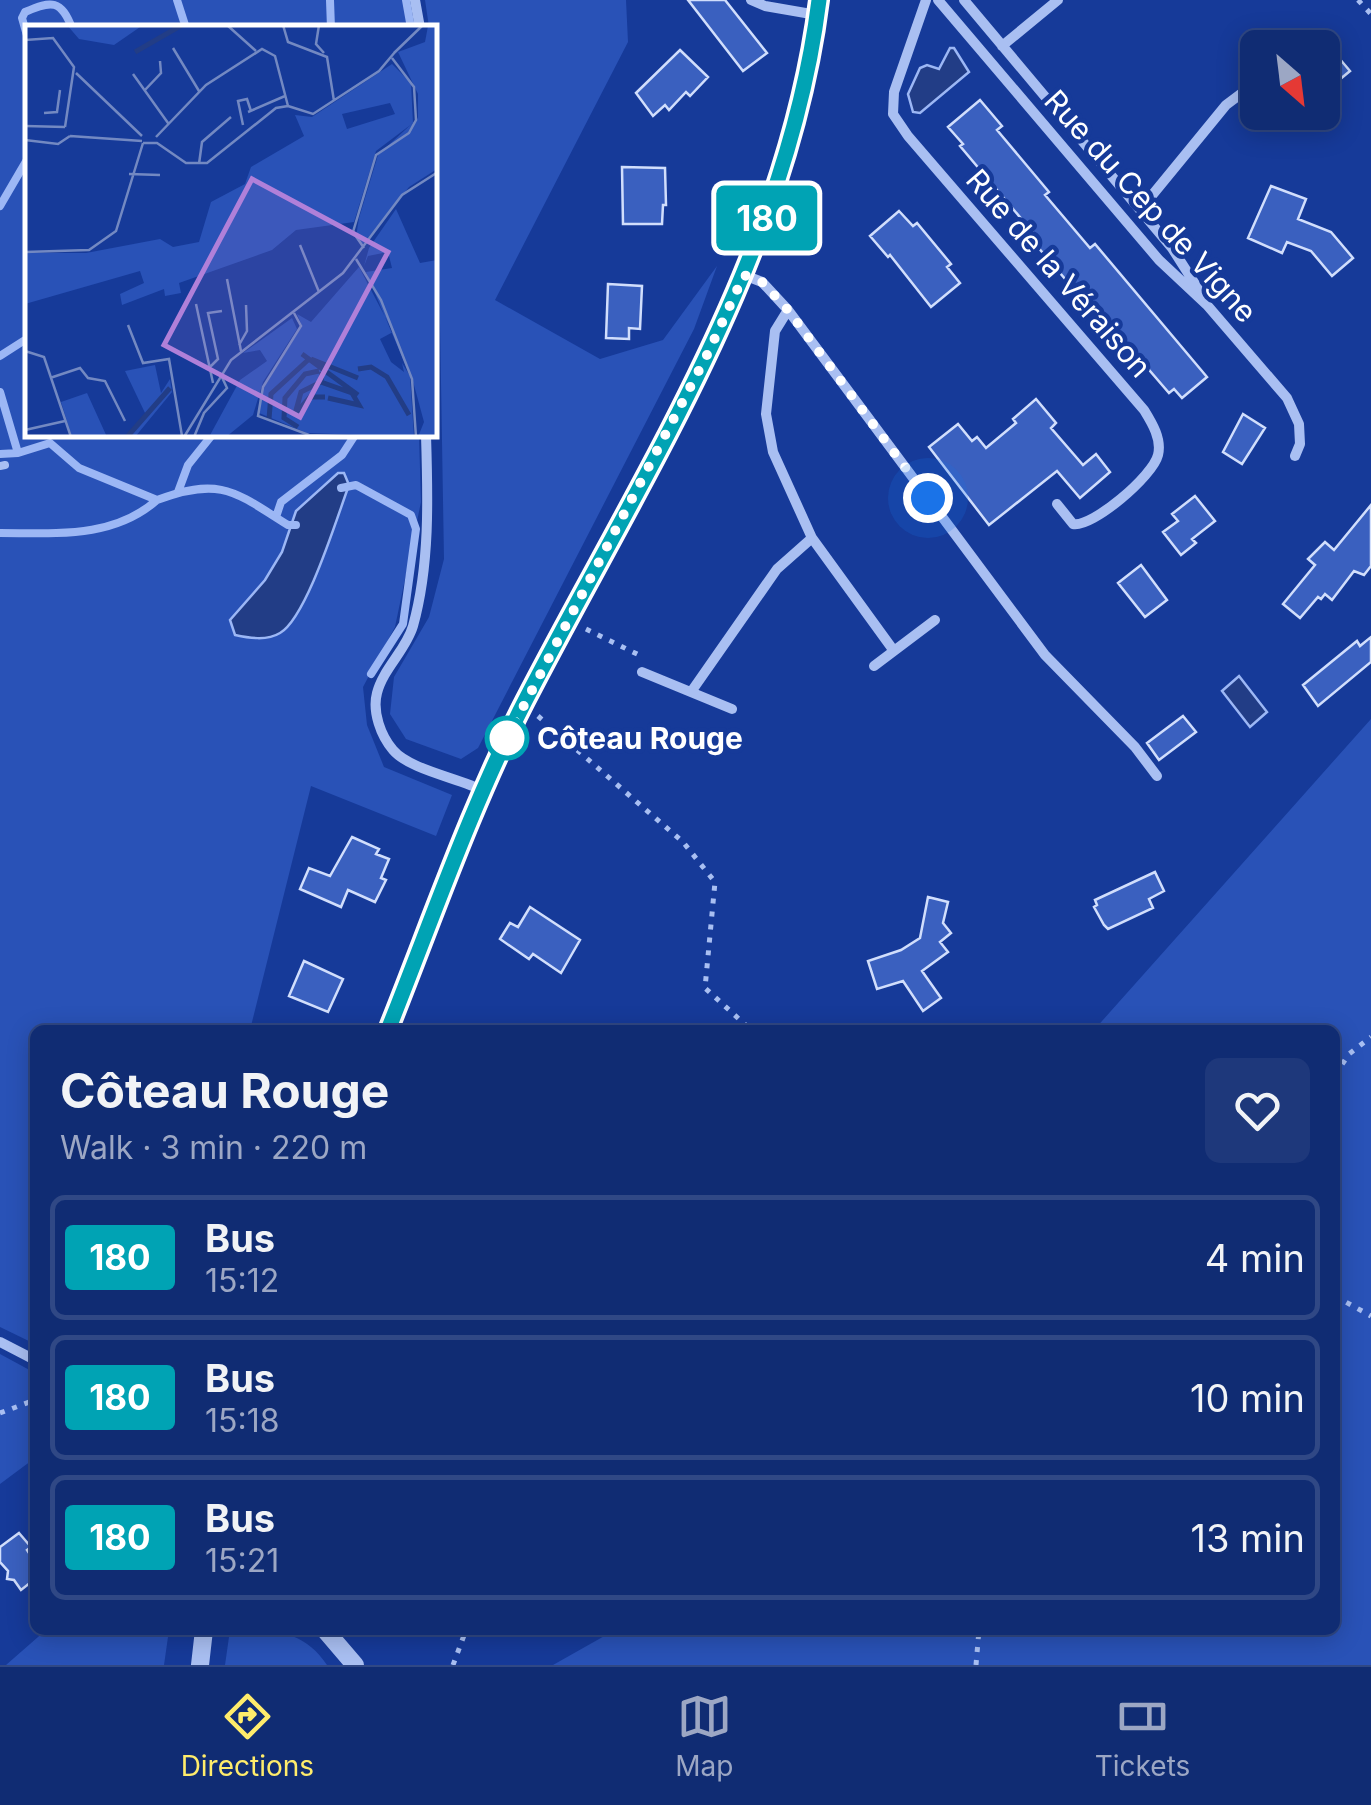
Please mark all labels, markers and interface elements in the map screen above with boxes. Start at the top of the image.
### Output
inset map [25,25,438,438]
north arrow [1240,30,1340,130]
map controls [1240,30,1340,130]
street label: Rue du Cep de Vigne [1037,83,1265,329]
street label: Rue de la Véraison [959,162,1159,384]
line badge: 180 [710,186,824,250]
text: 180 [736,197,798,239]
your location [903,473,953,523]
marker: Côteau Rouge [486,717,528,759]
place label: Côteau Rouge [537,720,743,756]
button: heart [1205,1058,1310,1163]
text: Côteau Rouge [60,1061,389,1120]
text: Walk · 3 min · 220 m [60,1128,367,1167]
text: Bus [205,1215,275,1261]
text: 4 min [1205,1235,1305,1281]
text: 180 [89,1236,151,1278]
text: 15:12 [205,1261,279,1300]
text: Bus [205,1355,275,1401]
text: 10 min [1190,1375,1305,1421]
text: 180 [89,1376,151,1418]
text: 15:18 [205,1401,280,1440]
text: Bus [205,1495,275,1541]
text: 13 min [1190,1515,1305,1561]
text: 180 [89,1516,151,1558]
text: 15:21 [205,1541,279,1580]
tab: Directions [181,1689,314,1783]
tab: Map [675,1689,734,1783]
tab: Tickets [1095,1689,1190,1783]

